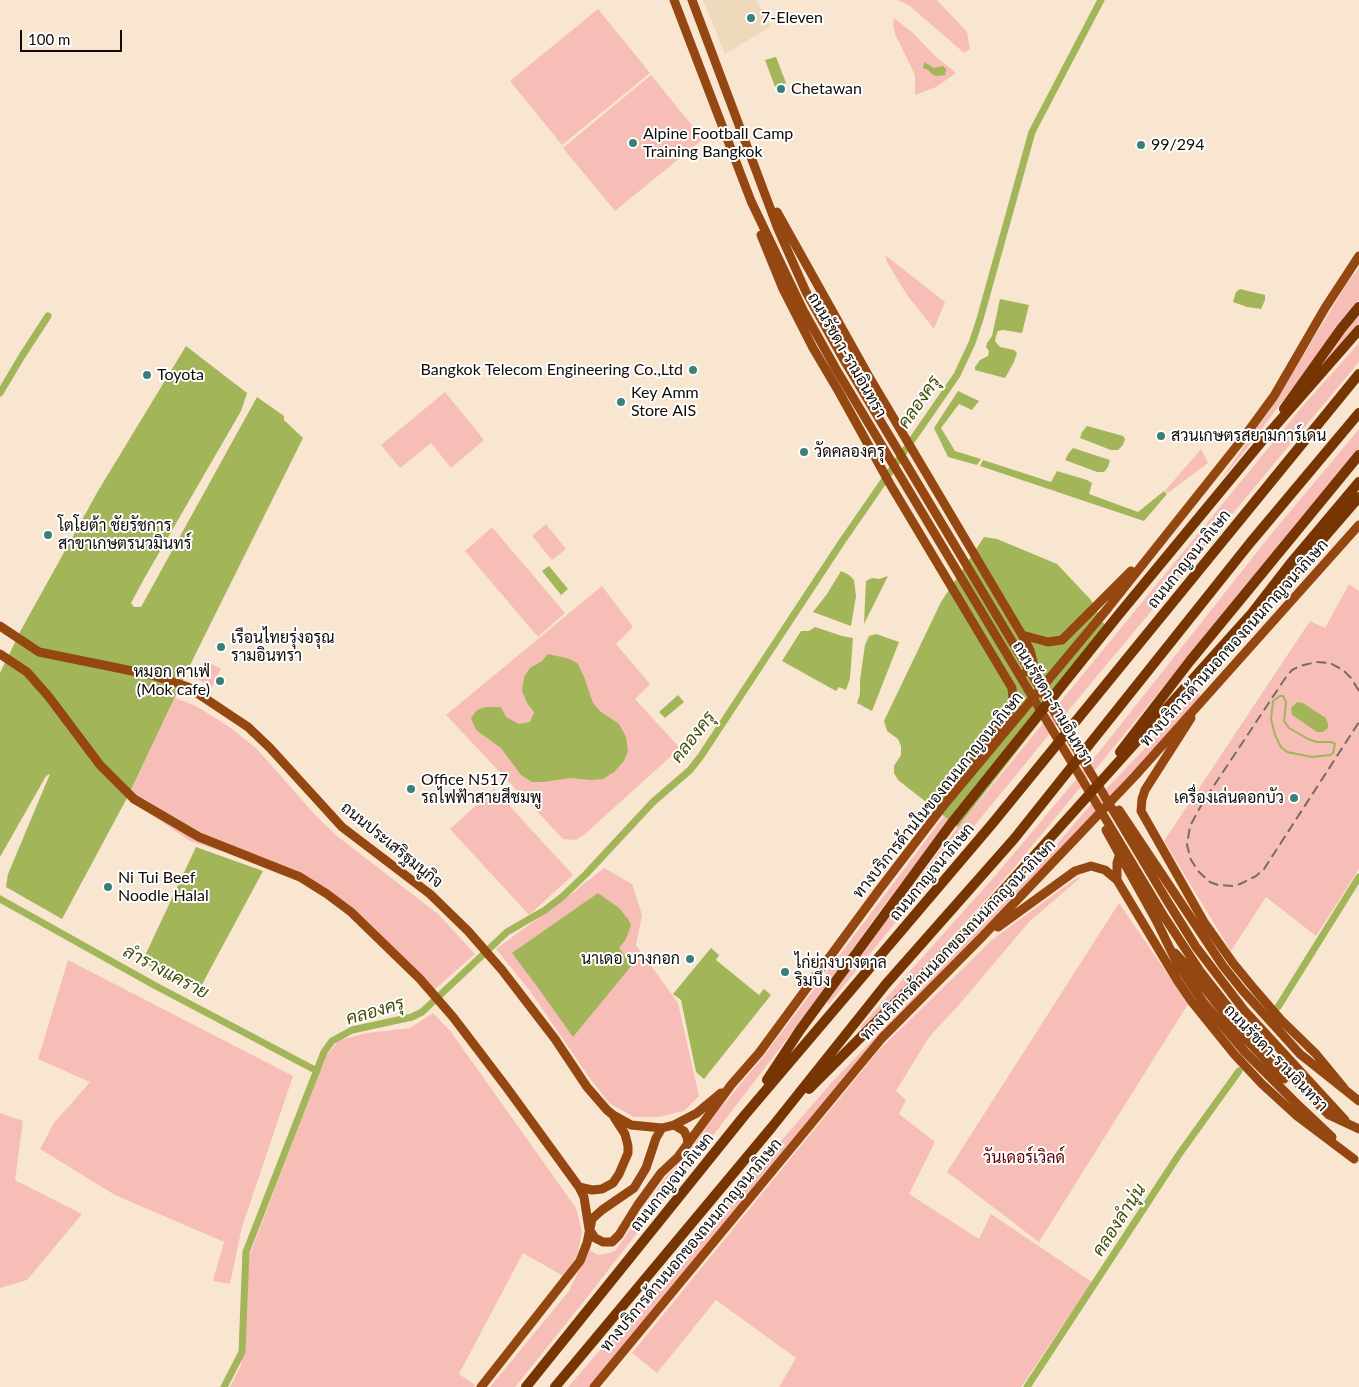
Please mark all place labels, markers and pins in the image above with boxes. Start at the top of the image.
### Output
place label: 7-Eleven [761,8,823,28]
marker: 7-Eleven [745,12,757,24]
place label: Chetawan [791,79,862,99]
marker: Chetawan [775,83,787,95]
place label: Alpine Football Camp Training Bangkok [643,124,793,162]
place label: 99/294 [1151,135,1205,155]
marker: Alpine Football Camp Training Bangkok [627,137,639,149]
marker: 99/294 [1135,139,1147,151]
place label: Bangkok Telecom Engineering Co.,Ltd [420,360,683,380]
marker: Bangkok Telecom Engineering Co.,Ltd [687,364,699,376]
place label: Toyota [157,365,204,385]
marker: Toyota [141,369,153,381]
place label: Key Amm Store AIS [631,383,699,421]
marker: Key Amm Store AIS [615,396,627,408]
place label: สวนเกษตรสยามการ์เดน [1171,426,1326,446]
marker: สวนเกษตรสยามการ์เดน [1155,430,1167,442]
place label: วัดคลองครุ [814,442,885,462]
marker: วัดคลองครุ [798,446,810,458]
place label: โตโยต้า ชัยรัชการ สาขาเกษตรนวมินทร์ [58,516,191,554]
marker: โตโยต้า ชัยรัชการ สาขาเกษตรนวมินทร์ [42,529,54,541]
place label: เรือนไทยรุ่งอรุณ รามอินทรา [231,628,335,666]
marker: เรือนไทยรุ่งอรุณ รามอินทรา [215,641,227,653]
place label: หมอก คาเฟ่ (Mok cafe) [133,662,210,700]
marker: หมอก คาเฟ่ (Mok cafe) [214,675,226,687]
place label: Office N517 รถไฟฟ้าสายสีชมพู [421,770,542,808]
marker: Office N517 รถไฟฟ้าสายสีชมพู [405,783,417,795]
place label: เครื่องเล่นดอกบัว [1174,788,1284,808]
marker: เครื่องเล่นดอกบัว [1288,792,1300,804]
place label: Ni Tui Beef Noodle Halal [118,868,209,906]
marker: Ni Tui Beef Noodle Halal [102,881,114,893]
place label: นาเดอ บางกอก [581,949,680,969]
marker: นาเดอ บางกอก [684,953,696,965]
place label: ไก่ย่างบางตาล ริมบึง [795,953,887,991]
marker: ไก่ย่างบางตาล ริมบึง [779,966,791,978]

